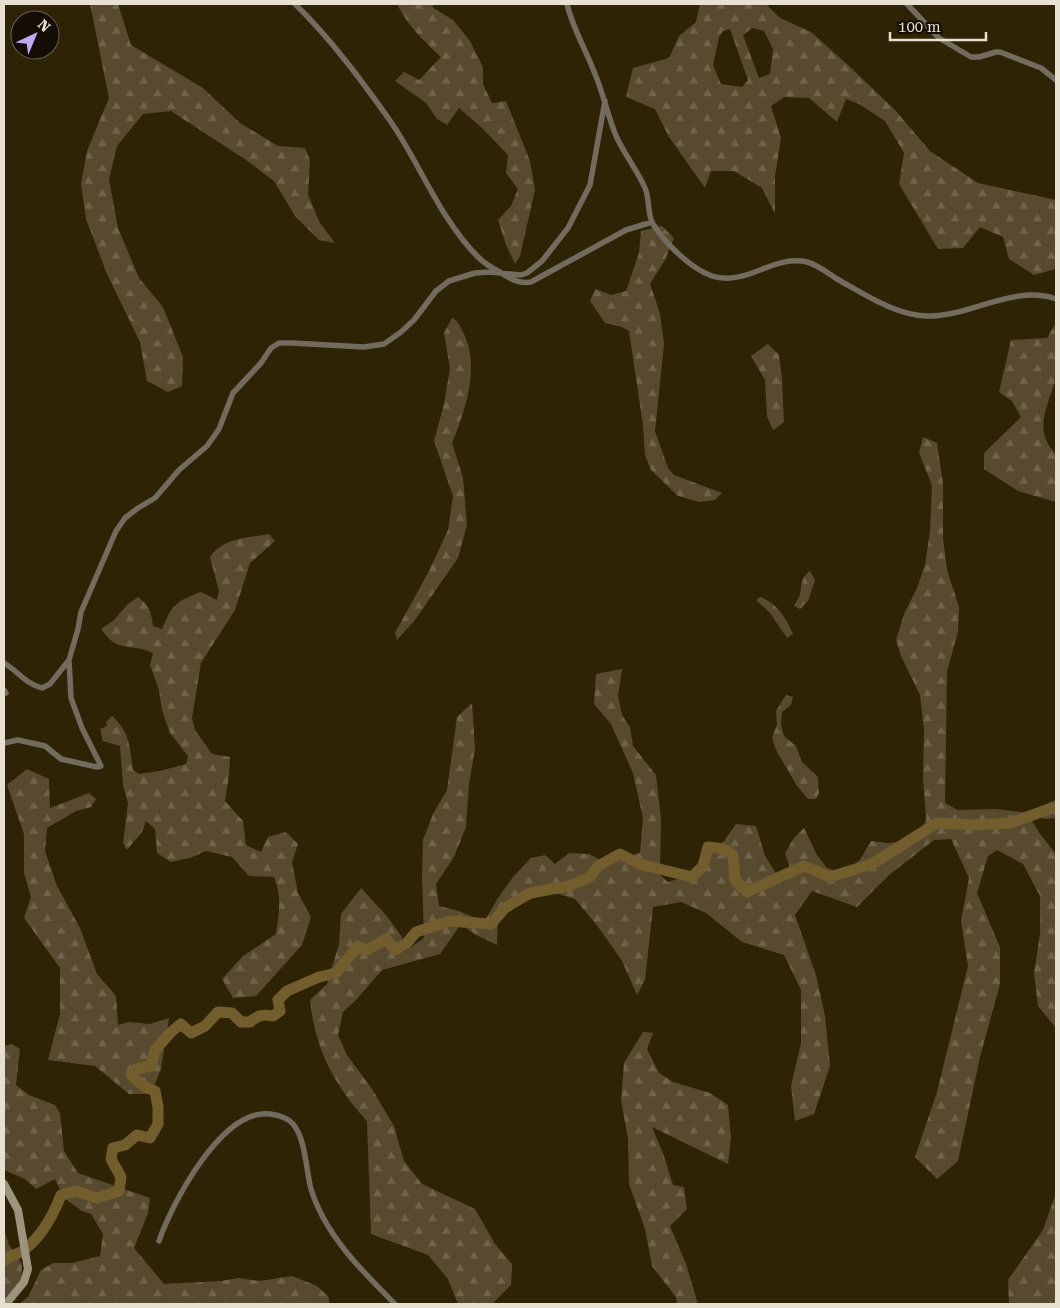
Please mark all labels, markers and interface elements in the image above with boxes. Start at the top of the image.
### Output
north arrow [10,10,60,60]
scale bar [890,10,986,42]
text: N [35,16,54,35]
text: 100 m [898,18,941,36]

